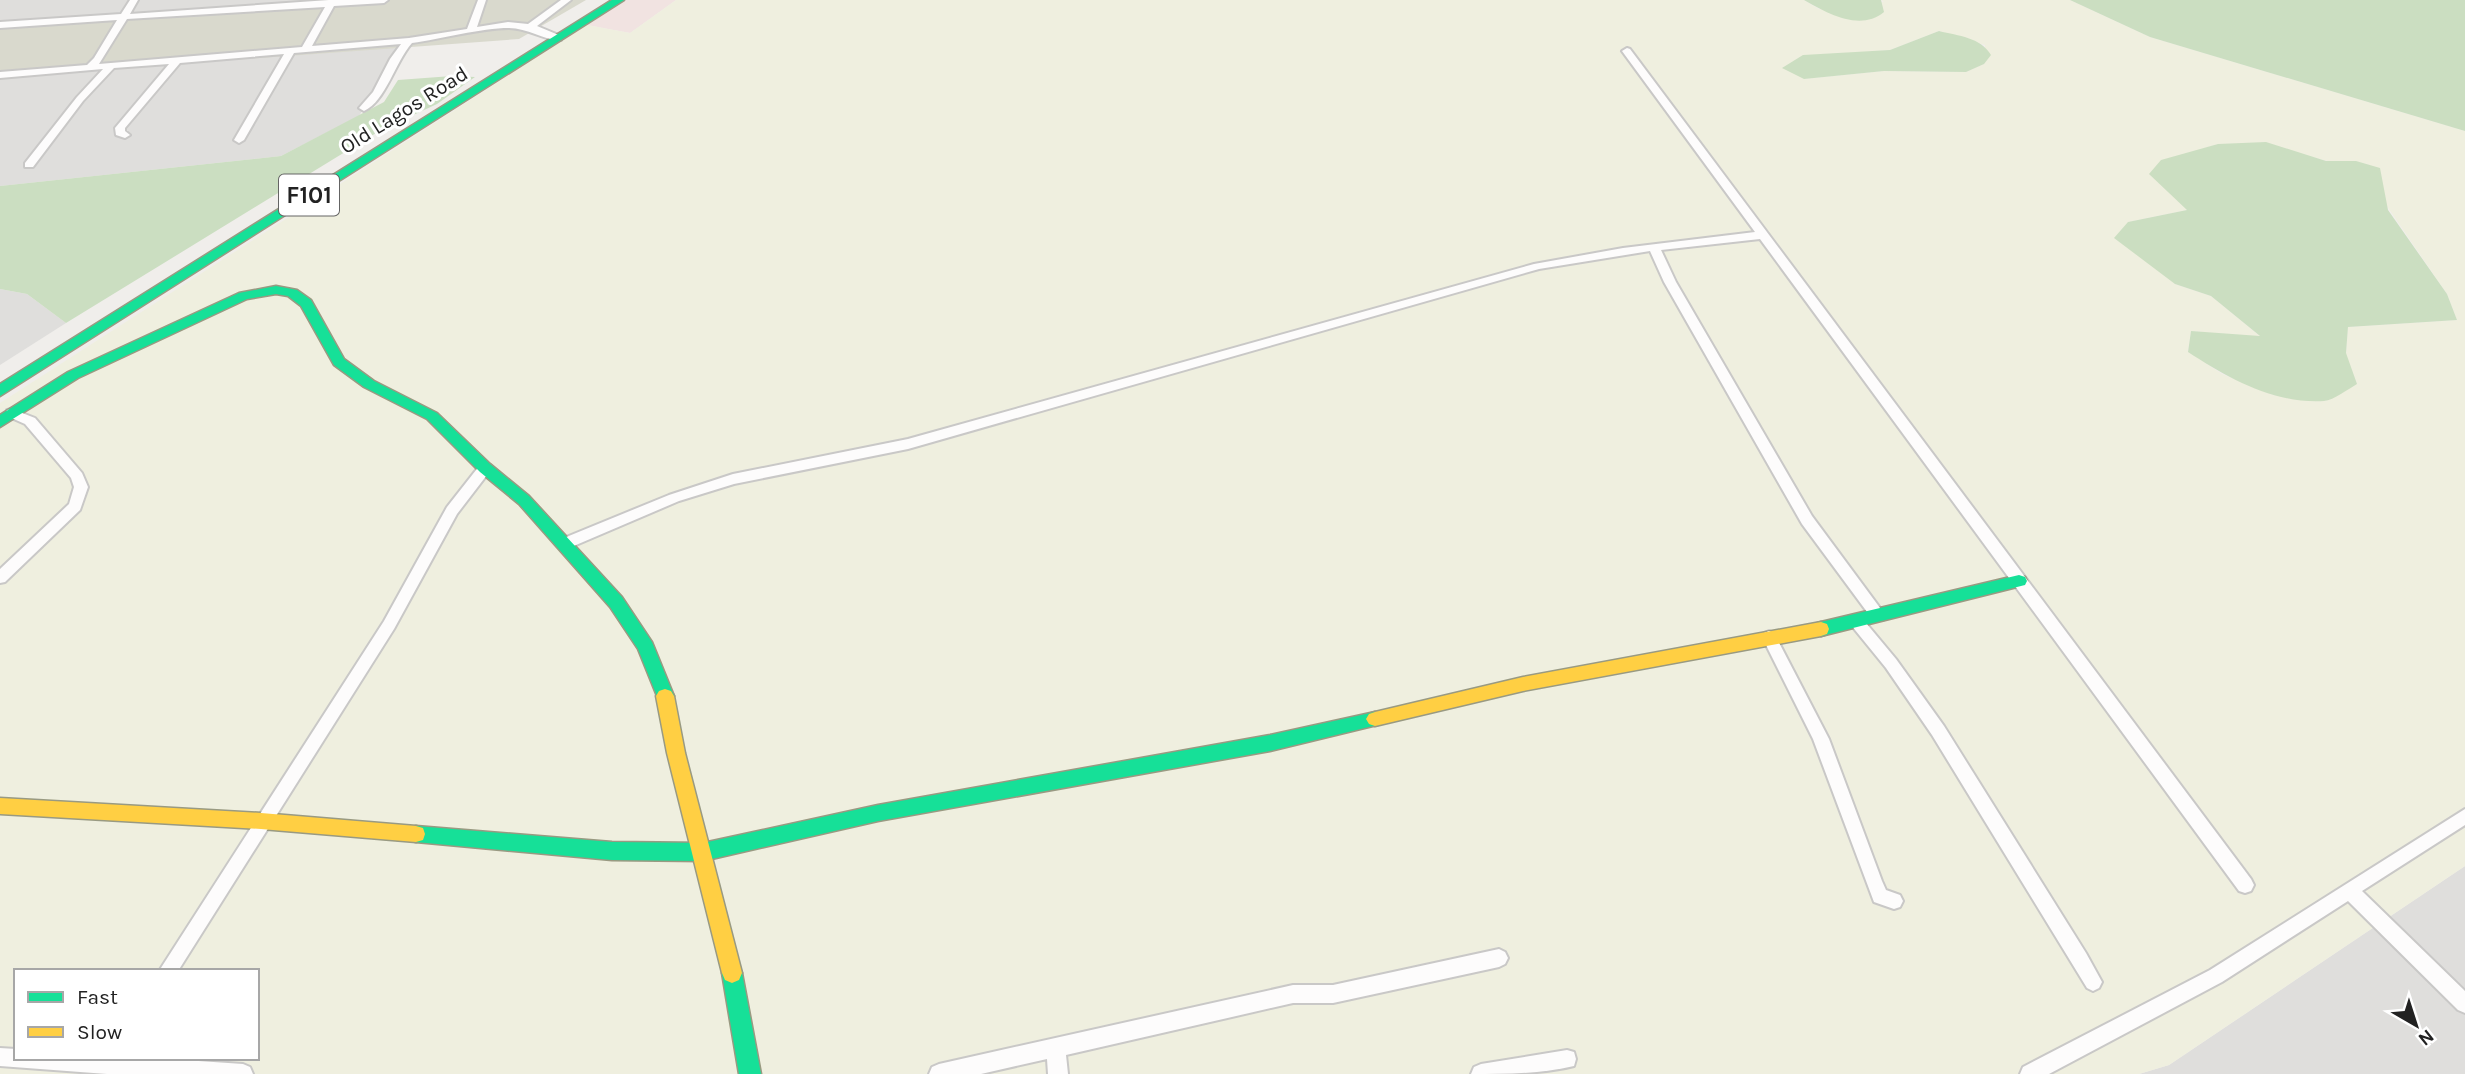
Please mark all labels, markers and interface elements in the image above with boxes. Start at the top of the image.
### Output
street label: Old Lagos Road [336,61,472,159]
road number: F101 [279,174,339,216]
legend [14,969,259,1060]
text: Fast [77,985,118,1009]
north arrow [2381,990,2451,1060]
text: Slow [77,1020,122,1044]
text: N [2414,1025,2438,1050]

